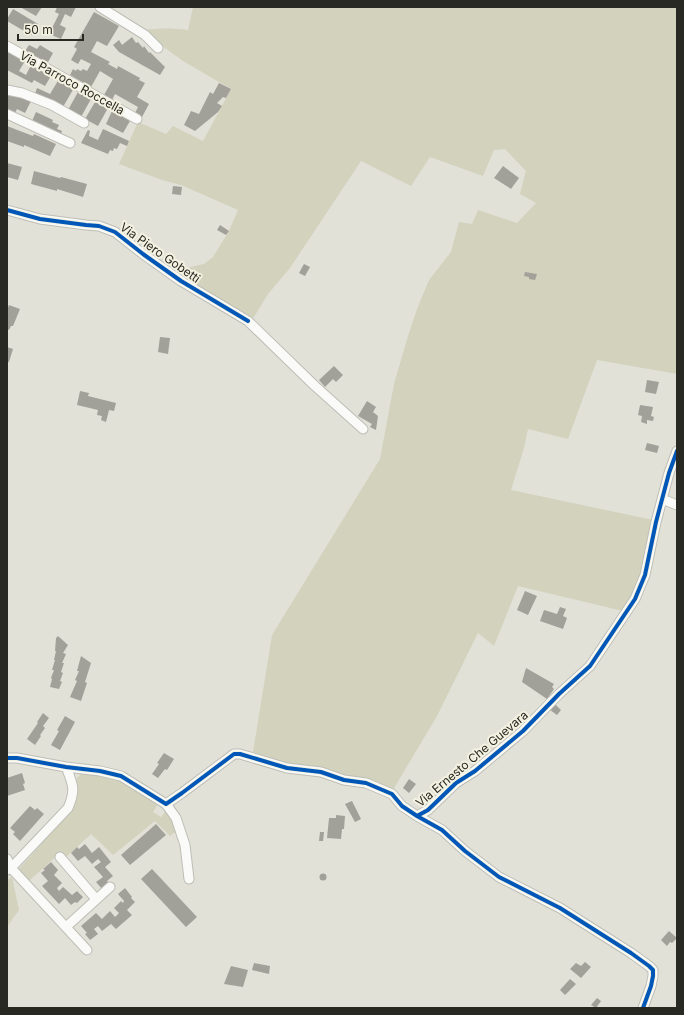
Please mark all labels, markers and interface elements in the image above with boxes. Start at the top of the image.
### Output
scale bar [18,16,83,42]
text: 50 m [24,22,53,37]
street label: Via Parroco Roccella [17,48,127,118]
street label: Via Piero Gobetti [117,219,203,286]
street label: Via Ernesto Che Guevara [413,707,531,810]

